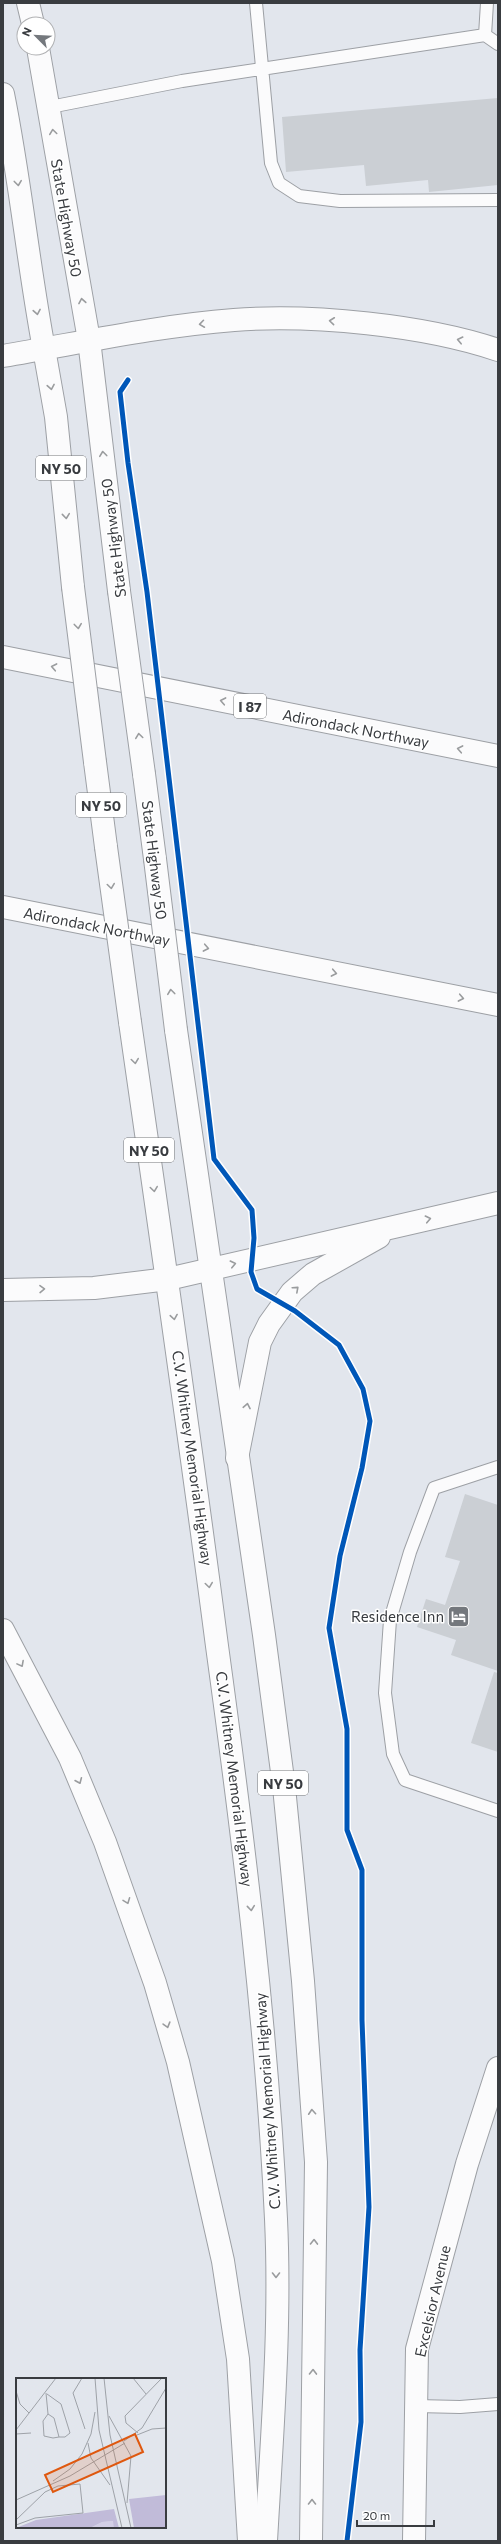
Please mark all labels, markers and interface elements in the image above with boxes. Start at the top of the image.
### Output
north arrow [16,16,56,56]
text: N [19,25,34,38]
one-way arrow [49,129,58,135]
street label: State Highway 50 [48,157,86,279]
one-way arrow [13,180,22,186]
one-way arrow [78,298,87,304]
one-way arrow [33,309,41,315]
one-way arrow [329,316,335,325]
one-way arrow [199,319,205,328]
one-way arrow [457,336,464,345]
one-way arrow [46,384,55,390]
one-way arrow [99,451,108,457]
road number: NY 50 [36,456,86,480]
street label: State Highway 50 [97,477,129,599]
one-way arrow [61,513,70,519]
one-way arrow [73,623,82,629]
one-way arrow [51,663,57,671]
road number: I 87 [234,694,266,718]
one-way arrow [219,697,226,705]
street label: Adirondack Northway [281,705,431,751]
one-way arrow [135,732,144,739]
one-way arrow [457,745,463,753]
road number: NY 50 [76,793,126,817]
street label: State Highway 50 [139,799,171,921]
one-way arrow [106,883,115,889]
street label: Adirondack Northway [22,903,172,949]
one-way arrow [203,943,209,952]
one-way arrow [330,968,337,977]
one-way arrow [167,989,176,995]
one-way arrow [458,993,464,1002]
one-way arrow [130,1058,139,1064]
road number: NY 50 [124,1138,174,1162]
one-way arrow [149,1186,158,1192]
one-way arrow [424,1215,431,1223]
one-way arrow [230,1261,236,1269]
one-way arrow [39,1285,45,1293]
one-way arrow [291,1286,299,1293]
one-way arrow [169,1314,177,1320]
street label: C.V. Whitney Memorial Highway [169,1349,217,1567]
one-way arrow [243,1403,251,1409]
one-way arrow [205,1582,214,1588]
hotel icon: Residence Inn [446,1603,472,1629]
place label: Residence Inn [351,1607,444,1625]
one-way arrow [16,1660,24,1668]
street label: C.V. Whitney Memorial Highway [213,1670,257,1888]
road number: NY 50 [258,1771,308,1795]
one-way arrow [74,1776,82,1784]
one-way arrow [123,1898,131,1905]
one-way arrow [246,1905,255,1911]
street label: C.V. Whitney Memorial Highway [250,1992,284,2210]
one-way arrow [163,2022,171,2028]
one-way arrow [308,2109,317,2115]
one-way arrow [310,2239,318,2245]
street label: Excelsior Avenue [410,2243,454,2359]
one-way arrow [272,2272,280,2278]
one-way arrow [308,2369,317,2375]
inset map [16,2378,166,2528]
one-way arrow [307,2499,316,2505]
scale bar [357,2502,434,2528]
text: 20 m [363,2508,390,2522]

